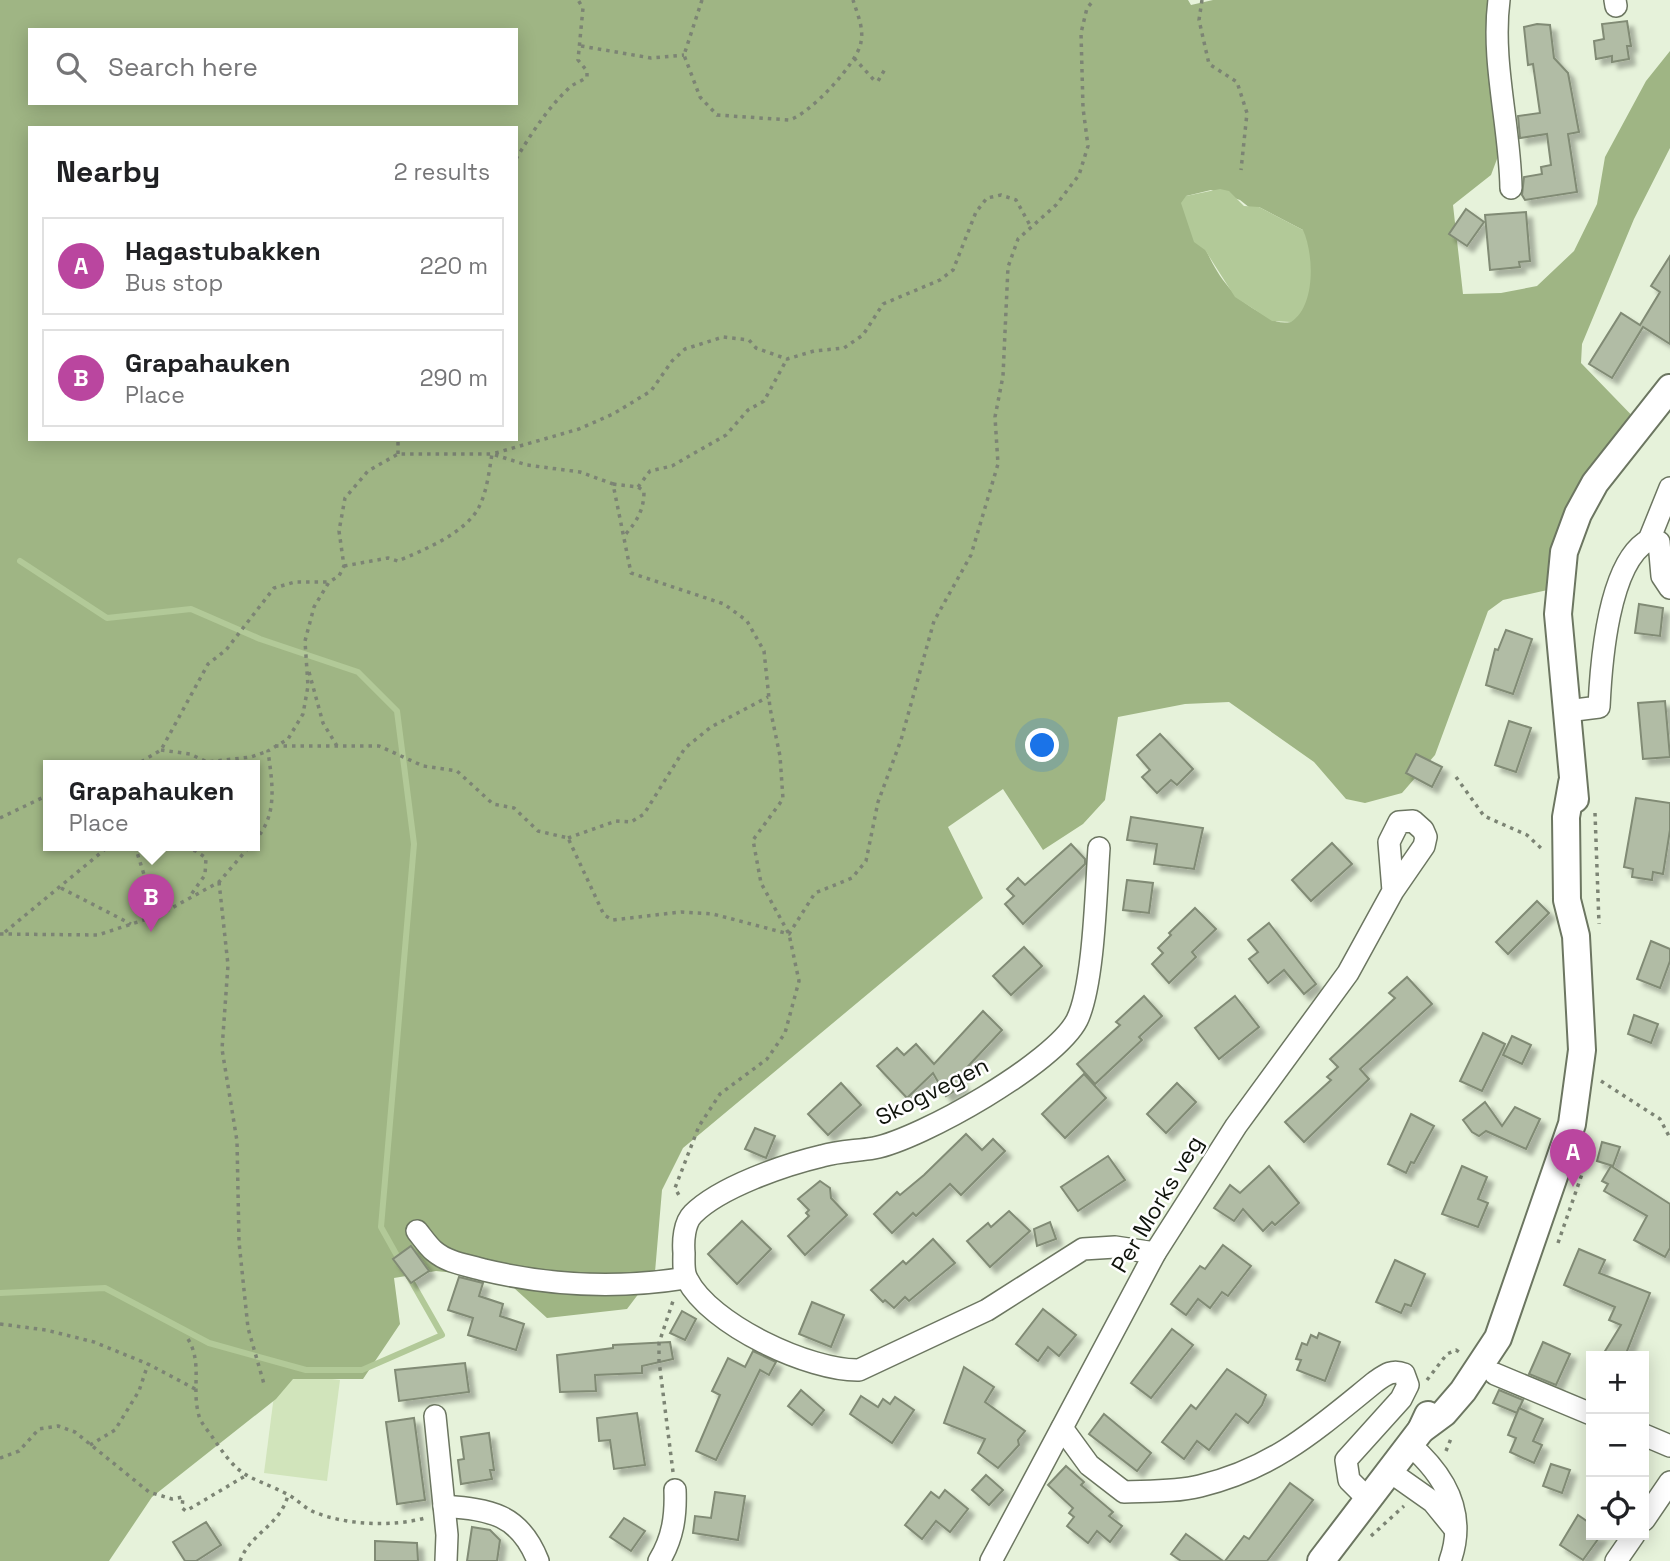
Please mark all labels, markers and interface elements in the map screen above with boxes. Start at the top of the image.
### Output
search box [28,28,518,105]
icon: search [52,48,90,86]
text: Search here [108,50,258,84]
text: Nearby [56,152,160,191]
text: 2 results [394,157,490,187]
text: Hagastubakken [125,234,321,268]
text: A [74,251,88,281]
text: 220 m [420,251,488,281]
text: Bus stop [125,268,223,298]
text: Grapahauken [125,346,290,380]
text: B [73,363,89,393]
text: 290 m [420,363,488,393]
text: Place [125,380,185,410]
your location [1025,728,1059,762]
popup [43,760,260,851]
text: Grapahauken [69,774,234,808]
text: Place [69,808,129,838]
pin: B [128,874,174,932]
street label: Skogvegen [870,1050,994,1132]
pin: A [1550,1129,1596,1187]
street label: Per Morks veg [1104,1130,1210,1278]
map controls [1586,1351,1649,1540]
button: + [1586,1351,1649,1414]
button: − [1586,1414,1649,1477]
button: locate [1586,1477,1649,1540]

